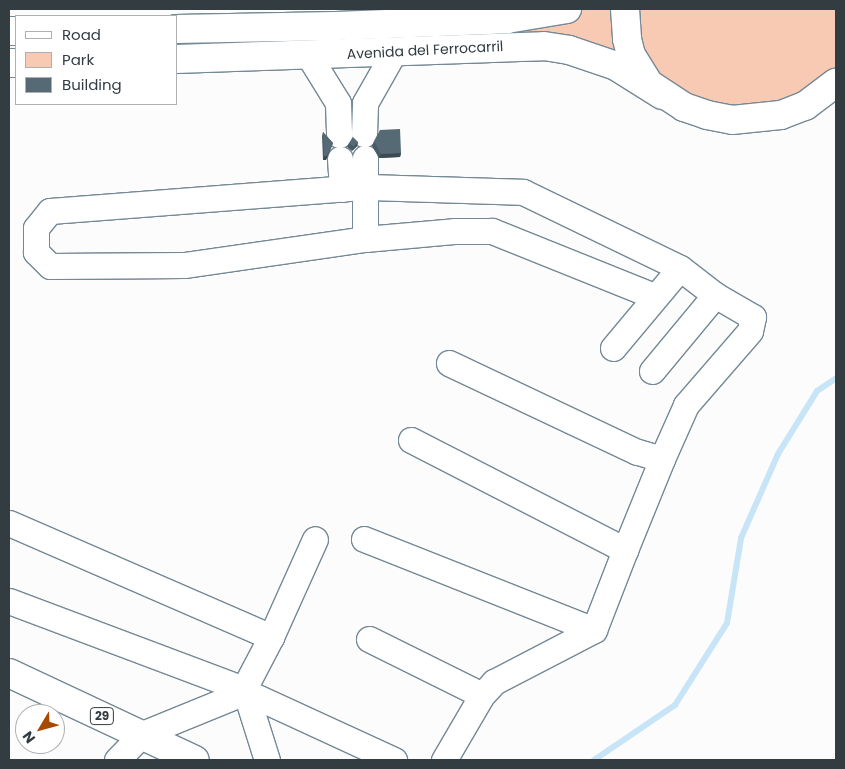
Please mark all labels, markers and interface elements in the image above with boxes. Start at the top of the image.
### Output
legend [15,15,178,105]
text: Road [62,24,101,45]
street label: Avenida del Ferrocarril [346,38,504,62]
text: Park [62,49,94,70]
text: Building [62,74,122,95]
north arrow [15,704,65,754]
road number: 29 [90,706,114,726]
text: N [18,727,40,748]

